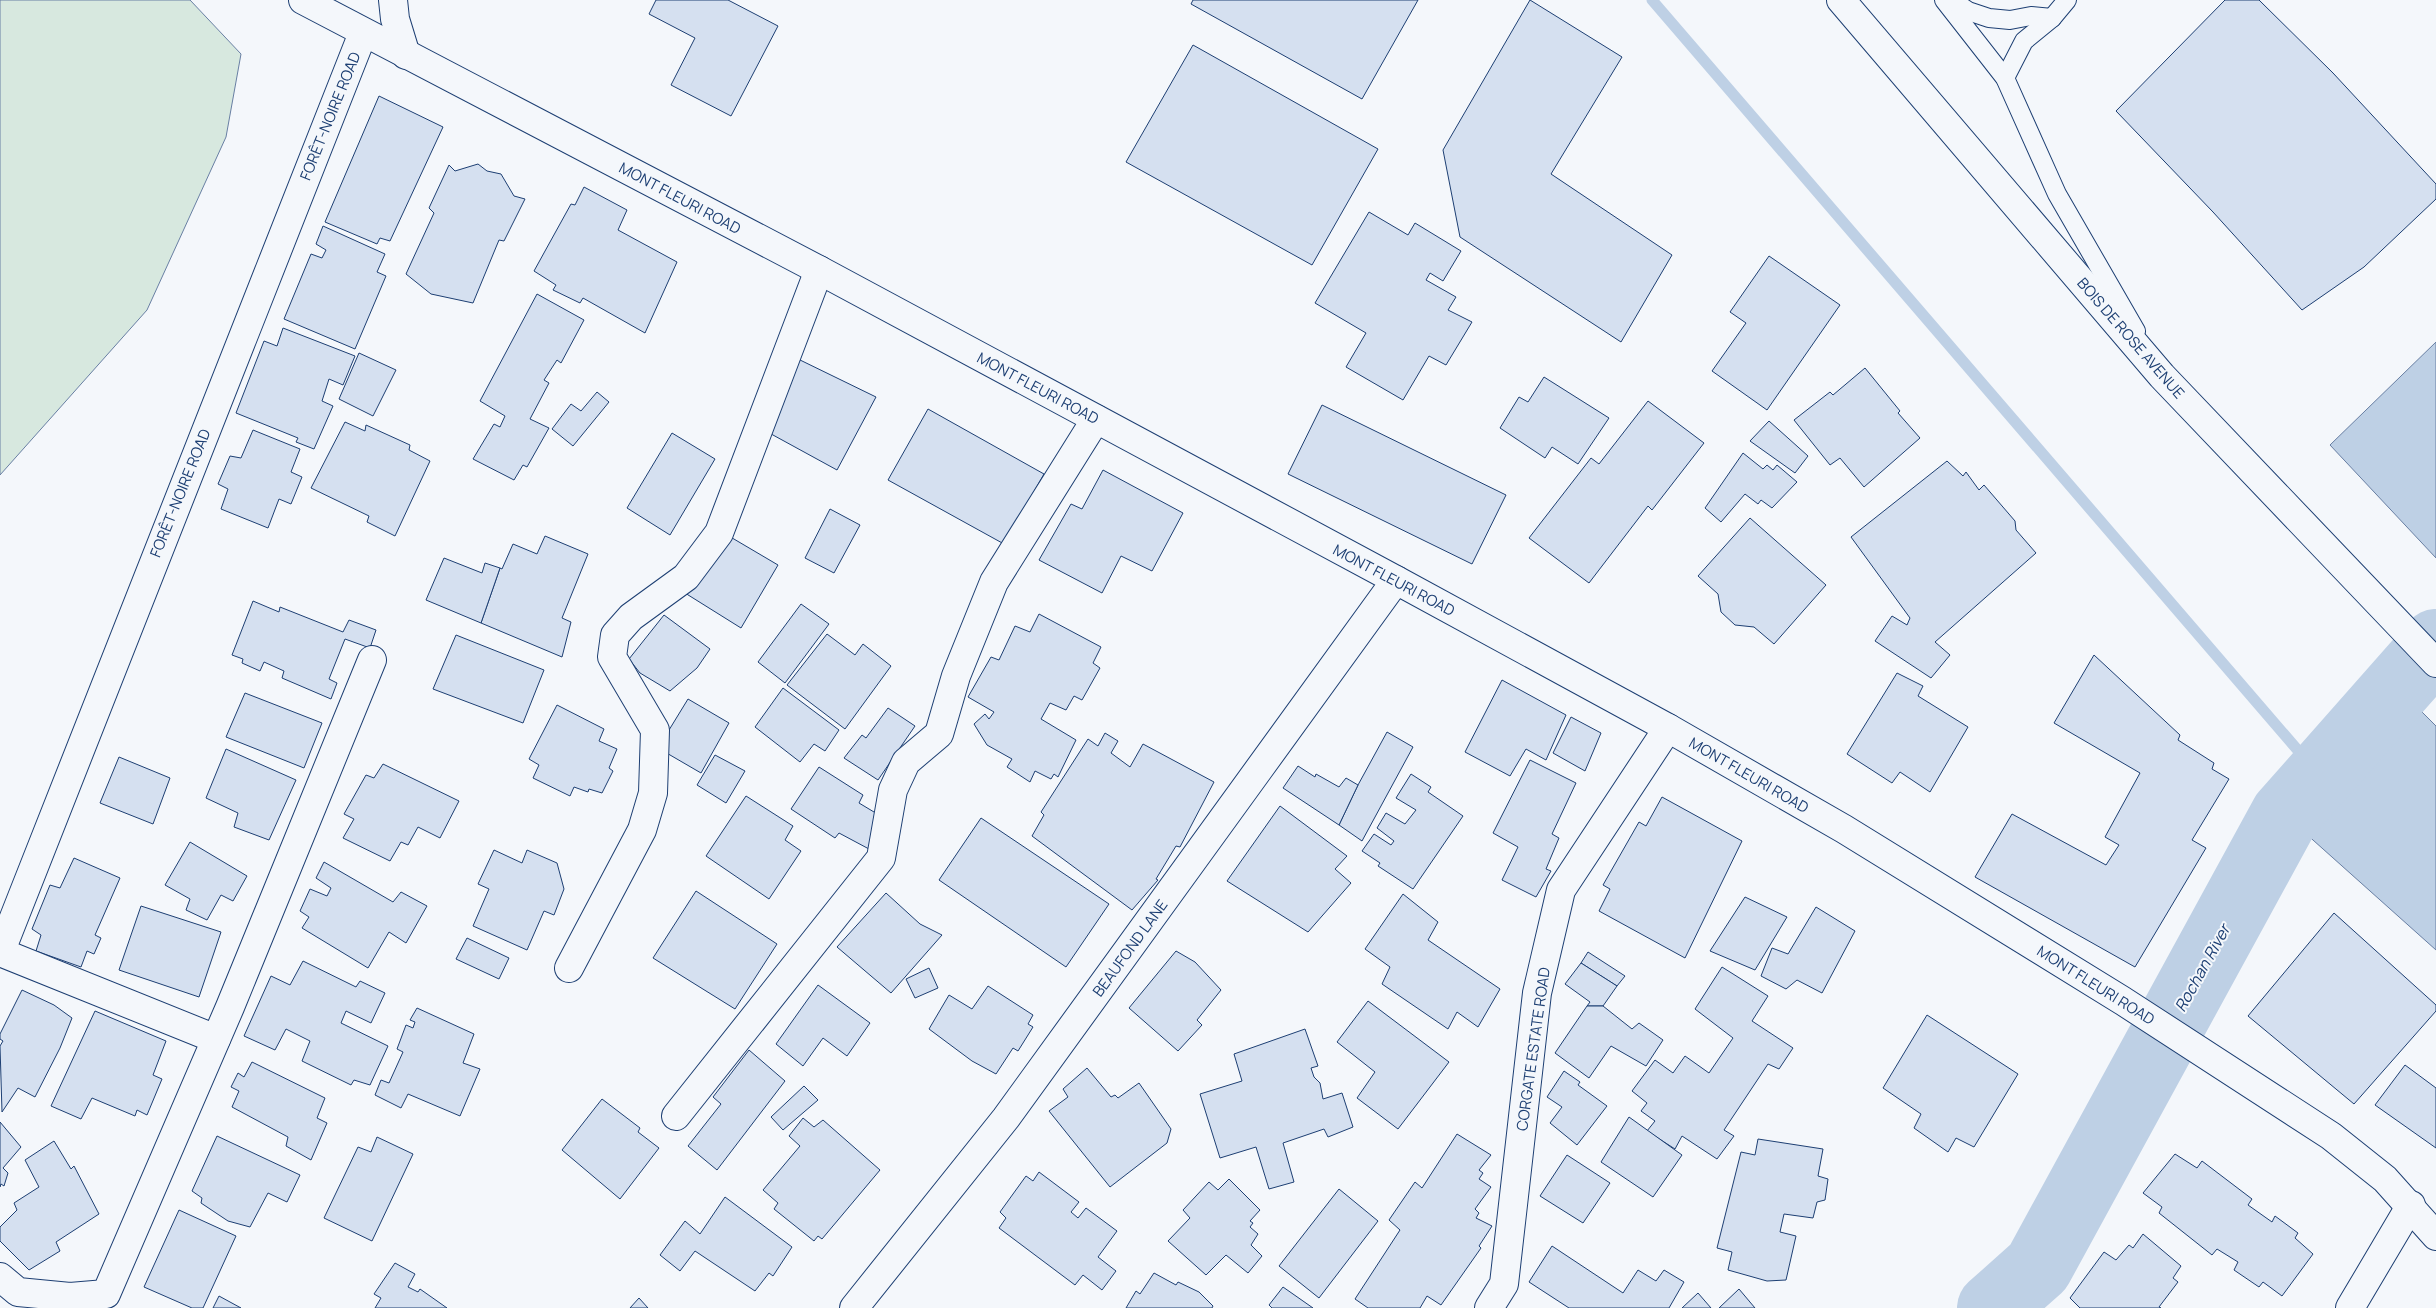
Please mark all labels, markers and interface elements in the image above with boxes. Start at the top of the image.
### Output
street label: FORÊT-NOIRE ROAD [295,49,365,183]
street label: MONT FLEURI ROAD [615,157,745,239]
street label: BOIS DE ROSE AVENUE [2073,273,2189,403]
street label: MONT FLEURI ROAD [973,347,1103,429]
street label: FORÊT-NOIRE ROAD [145,426,215,560]
street label: MONT FLEURI ROAD [1329,539,1459,621]
street label: MONT FLEURI ROAD [1685,732,1813,818]
street label: BEAUFOND LANE [1088,895,1172,1001]
water label: Rochan River [2169,919,2236,1015]
street label: MONT FLEURI ROAD [2033,940,2159,1030]
street label: CORGATE ESTATE ROAD [1511,966,1555,1132]

